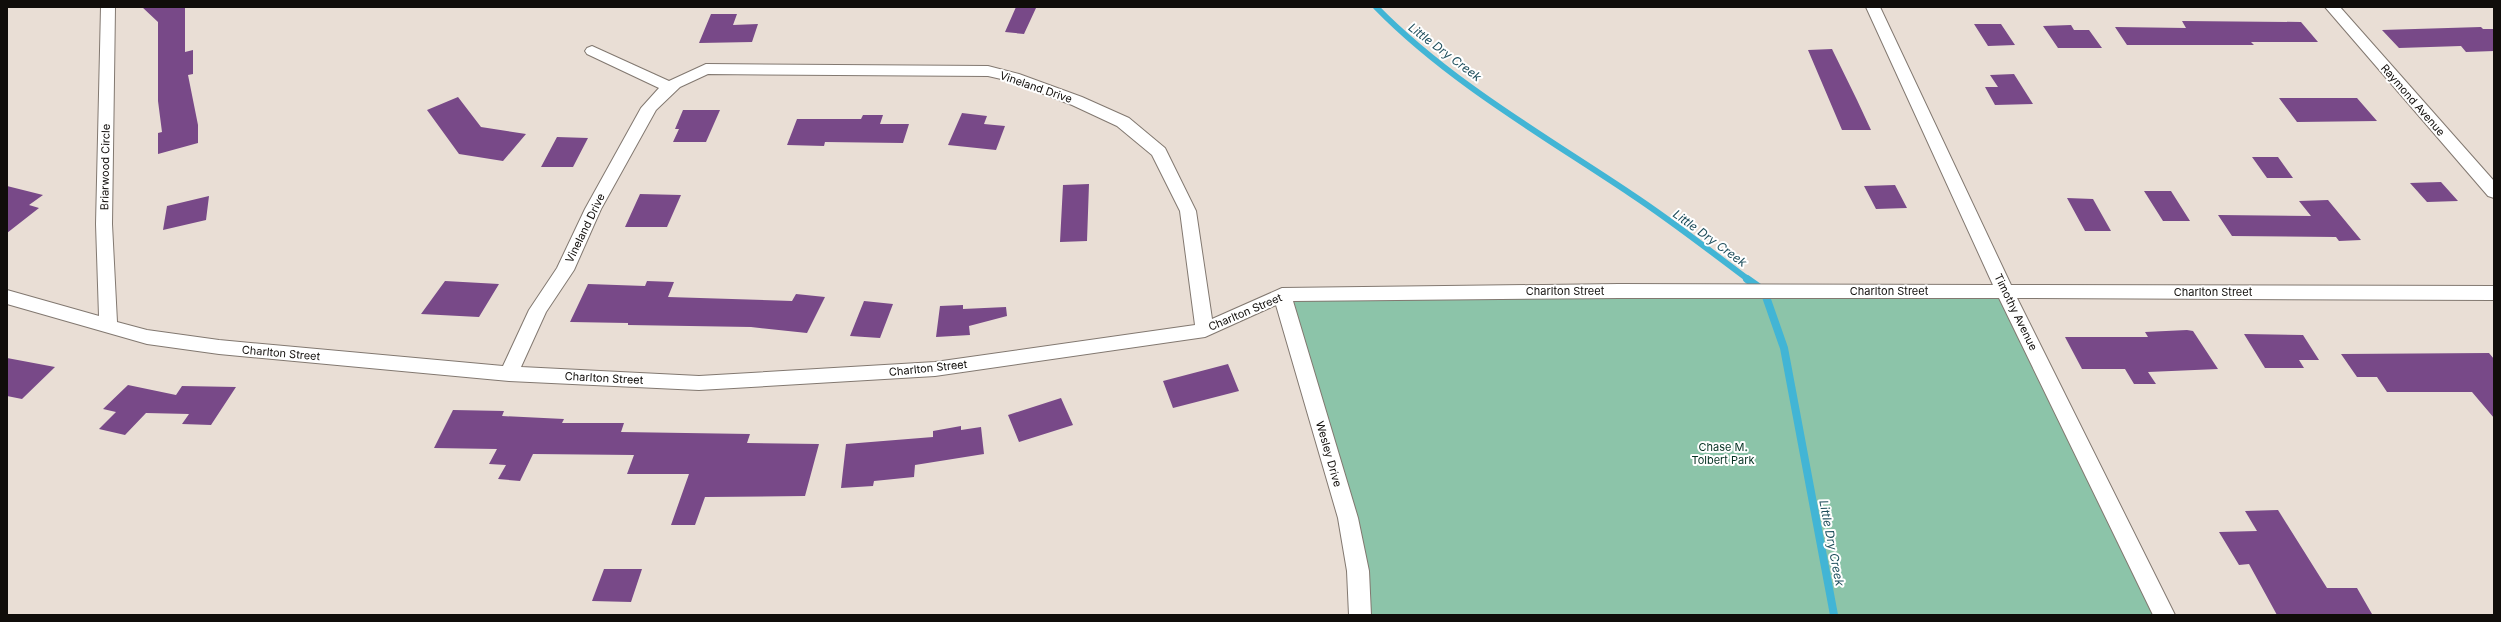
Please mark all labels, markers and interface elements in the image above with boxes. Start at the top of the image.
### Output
water label: Little Dry Creek [1406,20,1485,85]
street label: Raymond Avenue [2378,61,2448,139]
street label: Vineland Drive [998,68,1074,106]
street label: Briarwood Circle [97,124,113,210]
street label: Vineland Drive [562,191,608,265]
water label: Little Dry Creek [1670,206,1750,270]
street label: Timothy Avenue [1991,271,2041,353]
street label: Charlton Street [1526,284,1605,298]
street label: Charlton Street [1850,284,1929,298]
street label: Charlton Street [2174,285,2253,299]
street label: Charlton Street [1206,290,1284,334]
street label: Charlton Street [241,343,321,363]
street label: Charlton Street [888,357,968,379]
street label: Charlton Street [564,369,644,387]
street label: Wesley Drive [1313,419,1345,489]
park label: Chase M. Tolbert Park [1691,440,1755,467]
water label: Little Dry Creek [1816,499,1848,588]

